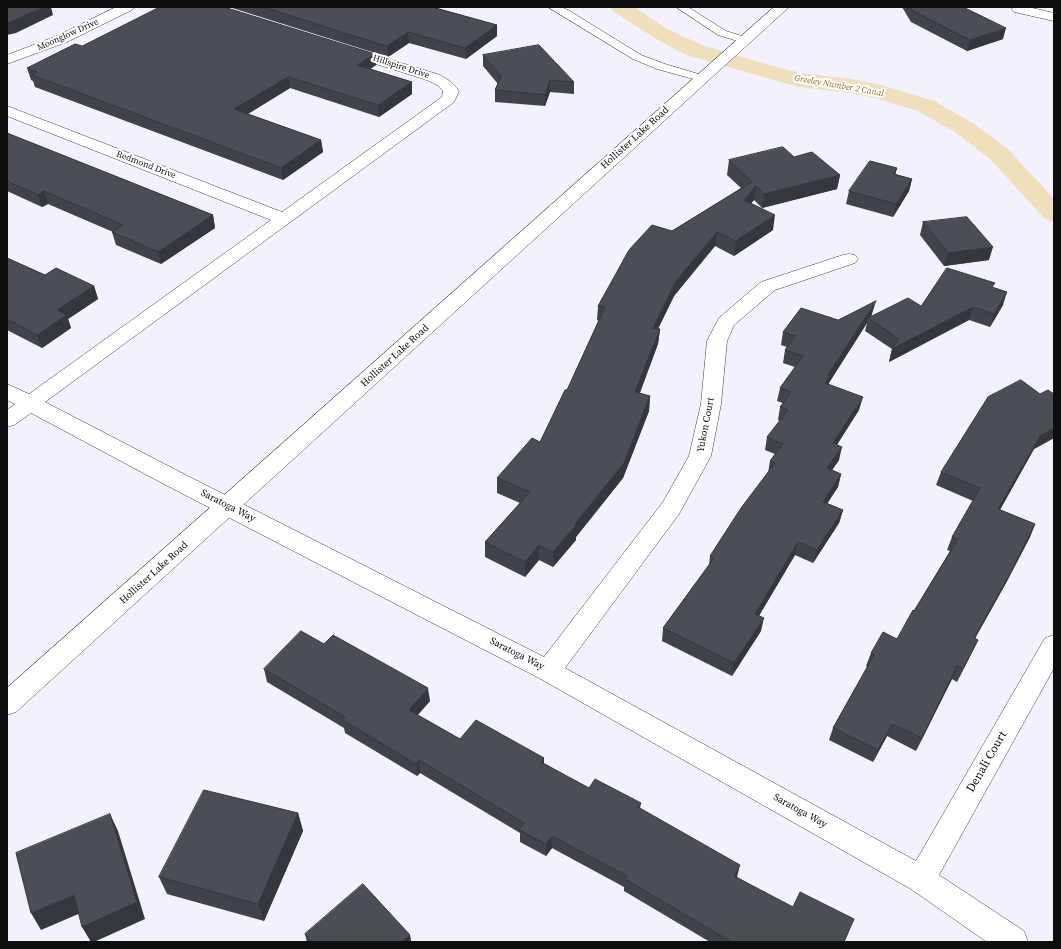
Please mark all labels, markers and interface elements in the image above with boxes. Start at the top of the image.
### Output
street label: Moonglow Drive [36,17,100,53]
street label: Hillspire Drive [371,53,431,81]
water label: Greeley Number 2 Canal [793,73,885,99]
street label: Hollister Lake Road [598,104,672,172]
street label: Redmond Drive [115,149,177,181]
street label: Hollister Lake Road [358,322,432,390]
street label: Yukon Court [695,397,717,453]
street label: Saratoga Way [199,487,257,525]
street label: Hollister Lake Road [117,539,191,607]
street label: Saratoga Way [488,635,546,673]
street label: Denali Court [964,729,1010,795]
street label: Saratoga Way [771,791,829,831]

